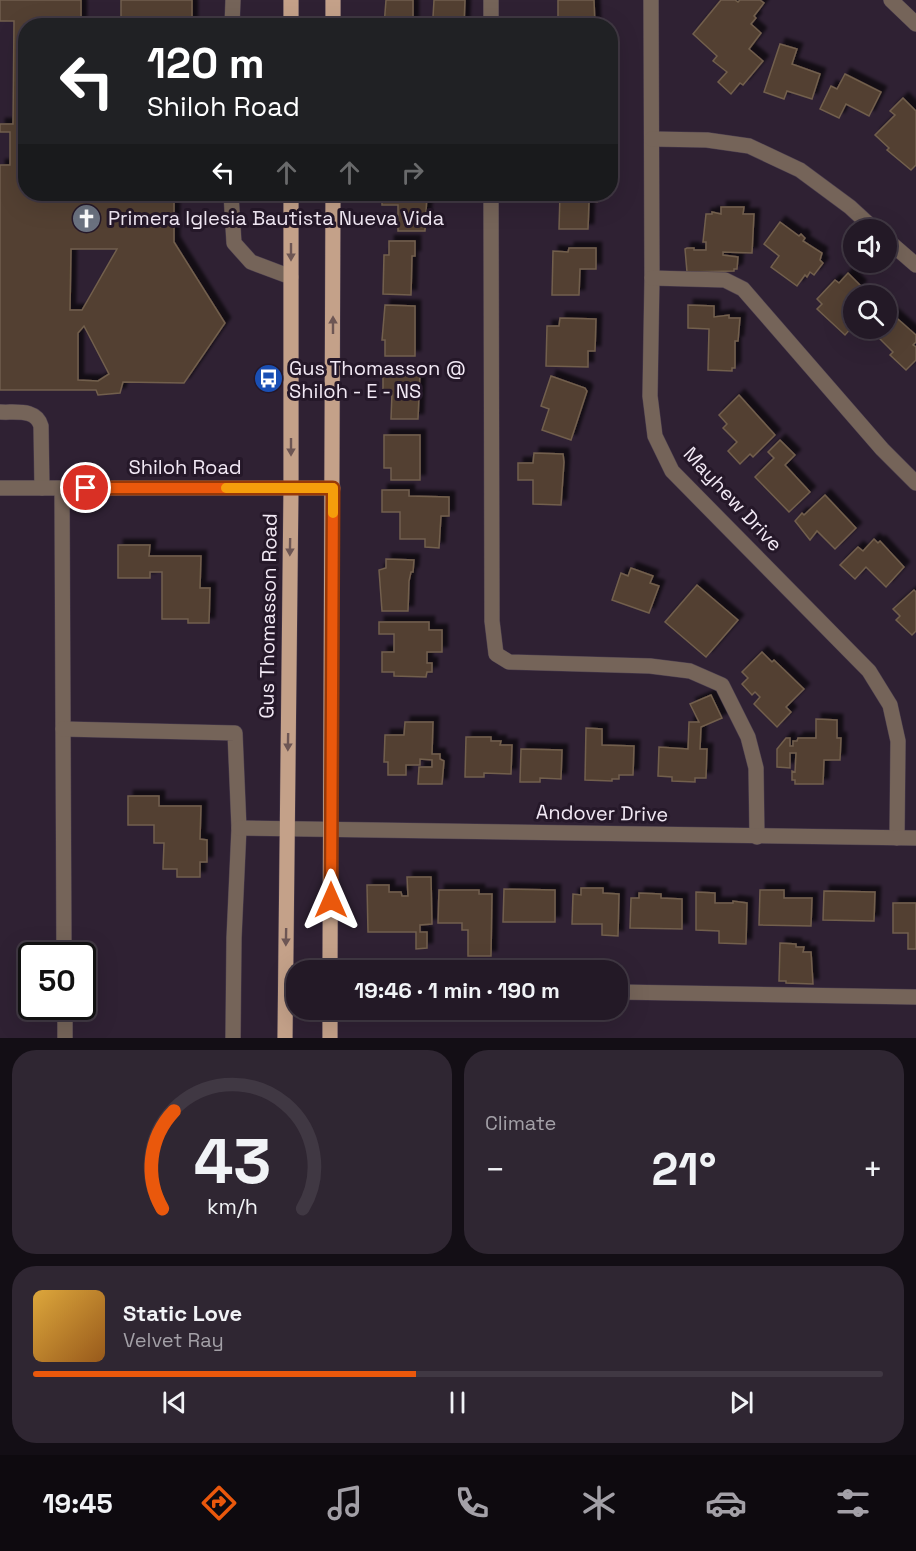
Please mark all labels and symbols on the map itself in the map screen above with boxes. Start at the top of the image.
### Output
church icon: Primera Iglesia Bautista Nueva Vida [71,202,103,234]
place label: Primera Iglesia Bautista Nueva Vida [108,205,444,231]
one-way arrow [286,243,296,262]
one-way arrow [328,315,338,334]
place label: Gus Thomasson @ Shiloh - E - NS [289,355,466,404]
bus stop icon: Gus Thomasson @ Shiloh - E - NS [252,363,284,395]
one-way arrow [286,438,296,457]
street label: Mayhew Drive [678,441,788,557]
street label: Shiloh Road [128,454,242,480]
pin [60,462,111,513]
street label: Gus Thomasson Road [253,513,283,719]
one-way arrow [285,538,295,557]
one-way arrow [283,733,293,752]
street label: Andover Drive [536,799,668,827]
position arrow [299,868,363,932]
one-way arrow [281,928,291,947]
speed limit sign: 50 [18,942,96,1020]

